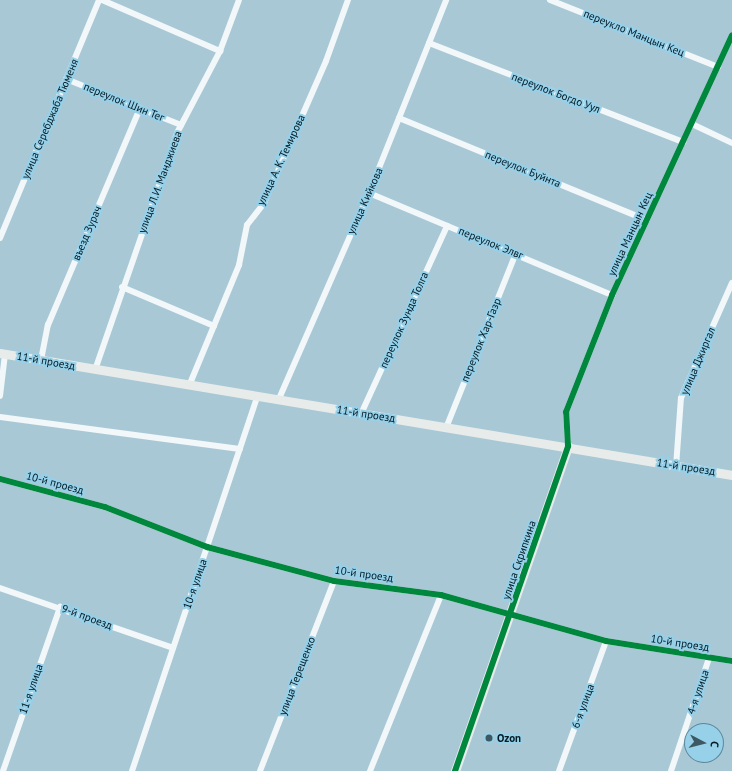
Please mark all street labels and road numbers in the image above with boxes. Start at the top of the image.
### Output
street label: переукло Манцын Кец [582,7,686,59]
street label: улица Серебджаба Тюменя [19,57,81,181]
street label: переулок Богдо Уул [510,70,602,116]
street label: переулок Шин Тег [82,80,166,124]
street label: улица А. К. Темирова [254,111,308,209]
street label: улица Л.И. Манджиева [135,129,185,235]
street label: переулок Буйнта [483,148,563,190]
street label: улица Кийкова [344,166,386,236]
street label: улица Манцын Кец [605,190,655,278]
street label: въезд Зурач [70,204,104,262]
street label: переулок Элвг [457,224,525,262]
street label: переулок Зунда Толга [377,270,431,370]
street label: переулок Хар-Газр [458,296,504,384]
street label: улица Джиргал [678,325,718,397]
street label: 11-й проезд [16,349,76,373]
street label: 11-й проезд [336,403,396,425]
street label: 11-й проезд [656,456,716,478]
street label: 10-й проезд [25,469,85,497]
street label: улица Скрипкина [499,519,539,601]
street label: 10-я улица [180,557,210,611]
street label: 10-й проезд [334,563,394,585]
street label: 9-й проезд [60,602,114,632]
street label: 10-й проезд [650,632,710,654]
street label: улица Терещенко [276,635,318,717]
street label: 11-я улица [16,662,46,716]
street label: 4-я улица [684,668,712,716]
street label: 6-я улица [569,682,597,730]

